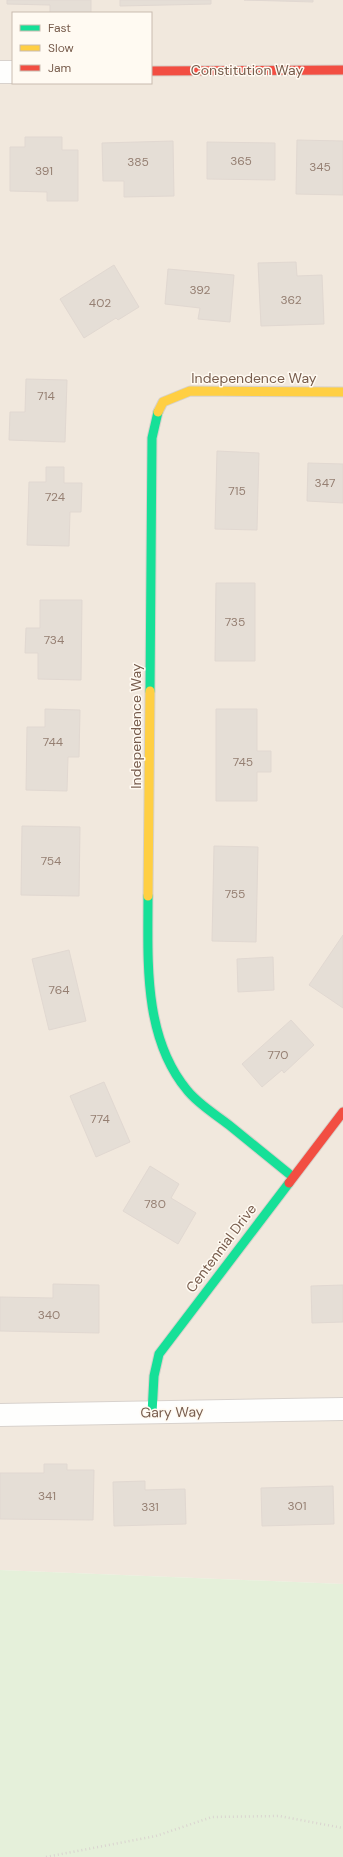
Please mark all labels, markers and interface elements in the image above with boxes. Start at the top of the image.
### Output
legend [12,12,152,84]
text: Fast [48,20,71,36]
text: Slow [48,40,74,56]
text: Jam [48,60,71,76]
street label: Constitution Way [191,61,303,79]
house number: 365 [230,153,252,169]
house number: 385 [127,154,149,170]
house number: 345 [309,159,331,175]
house number: 391 [35,163,53,179]
house number: 392 [190,282,211,298]
house number: 362 [280,292,302,308]
house number: 402 [89,295,111,311]
street label: Independence Way [191,369,317,387]
house number: 714 [37,388,55,404]
house number: 347 [315,475,335,491]
house number: 715 [228,483,246,499]
house number: 724 [45,489,65,505]
house number: 735 [225,614,245,630]
house number: 734 [44,632,64,648]
street label: Independence Way [127,663,145,789]
house number: 744 [43,734,63,750]
house number: 745 [233,754,253,770]
house number: 754 [41,853,61,869]
house number: 755 [225,886,245,902]
house number: 764 [49,982,69,998]
house number: 770 [268,1047,288,1063]
house number: 774 [90,1111,110,1127]
house number: 780 [144,1196,166,1212]
street label: Centennial Drive [182,1200,260,1296]
house number: 340 [38,1307,60,1323]
street label: Gary Way [140,1402,204,1422]
house number: 341 [38,1488,56,1504]
house number: 301 [287,1498,307,1514]
house number: 331 [141,1499,159,1515]

